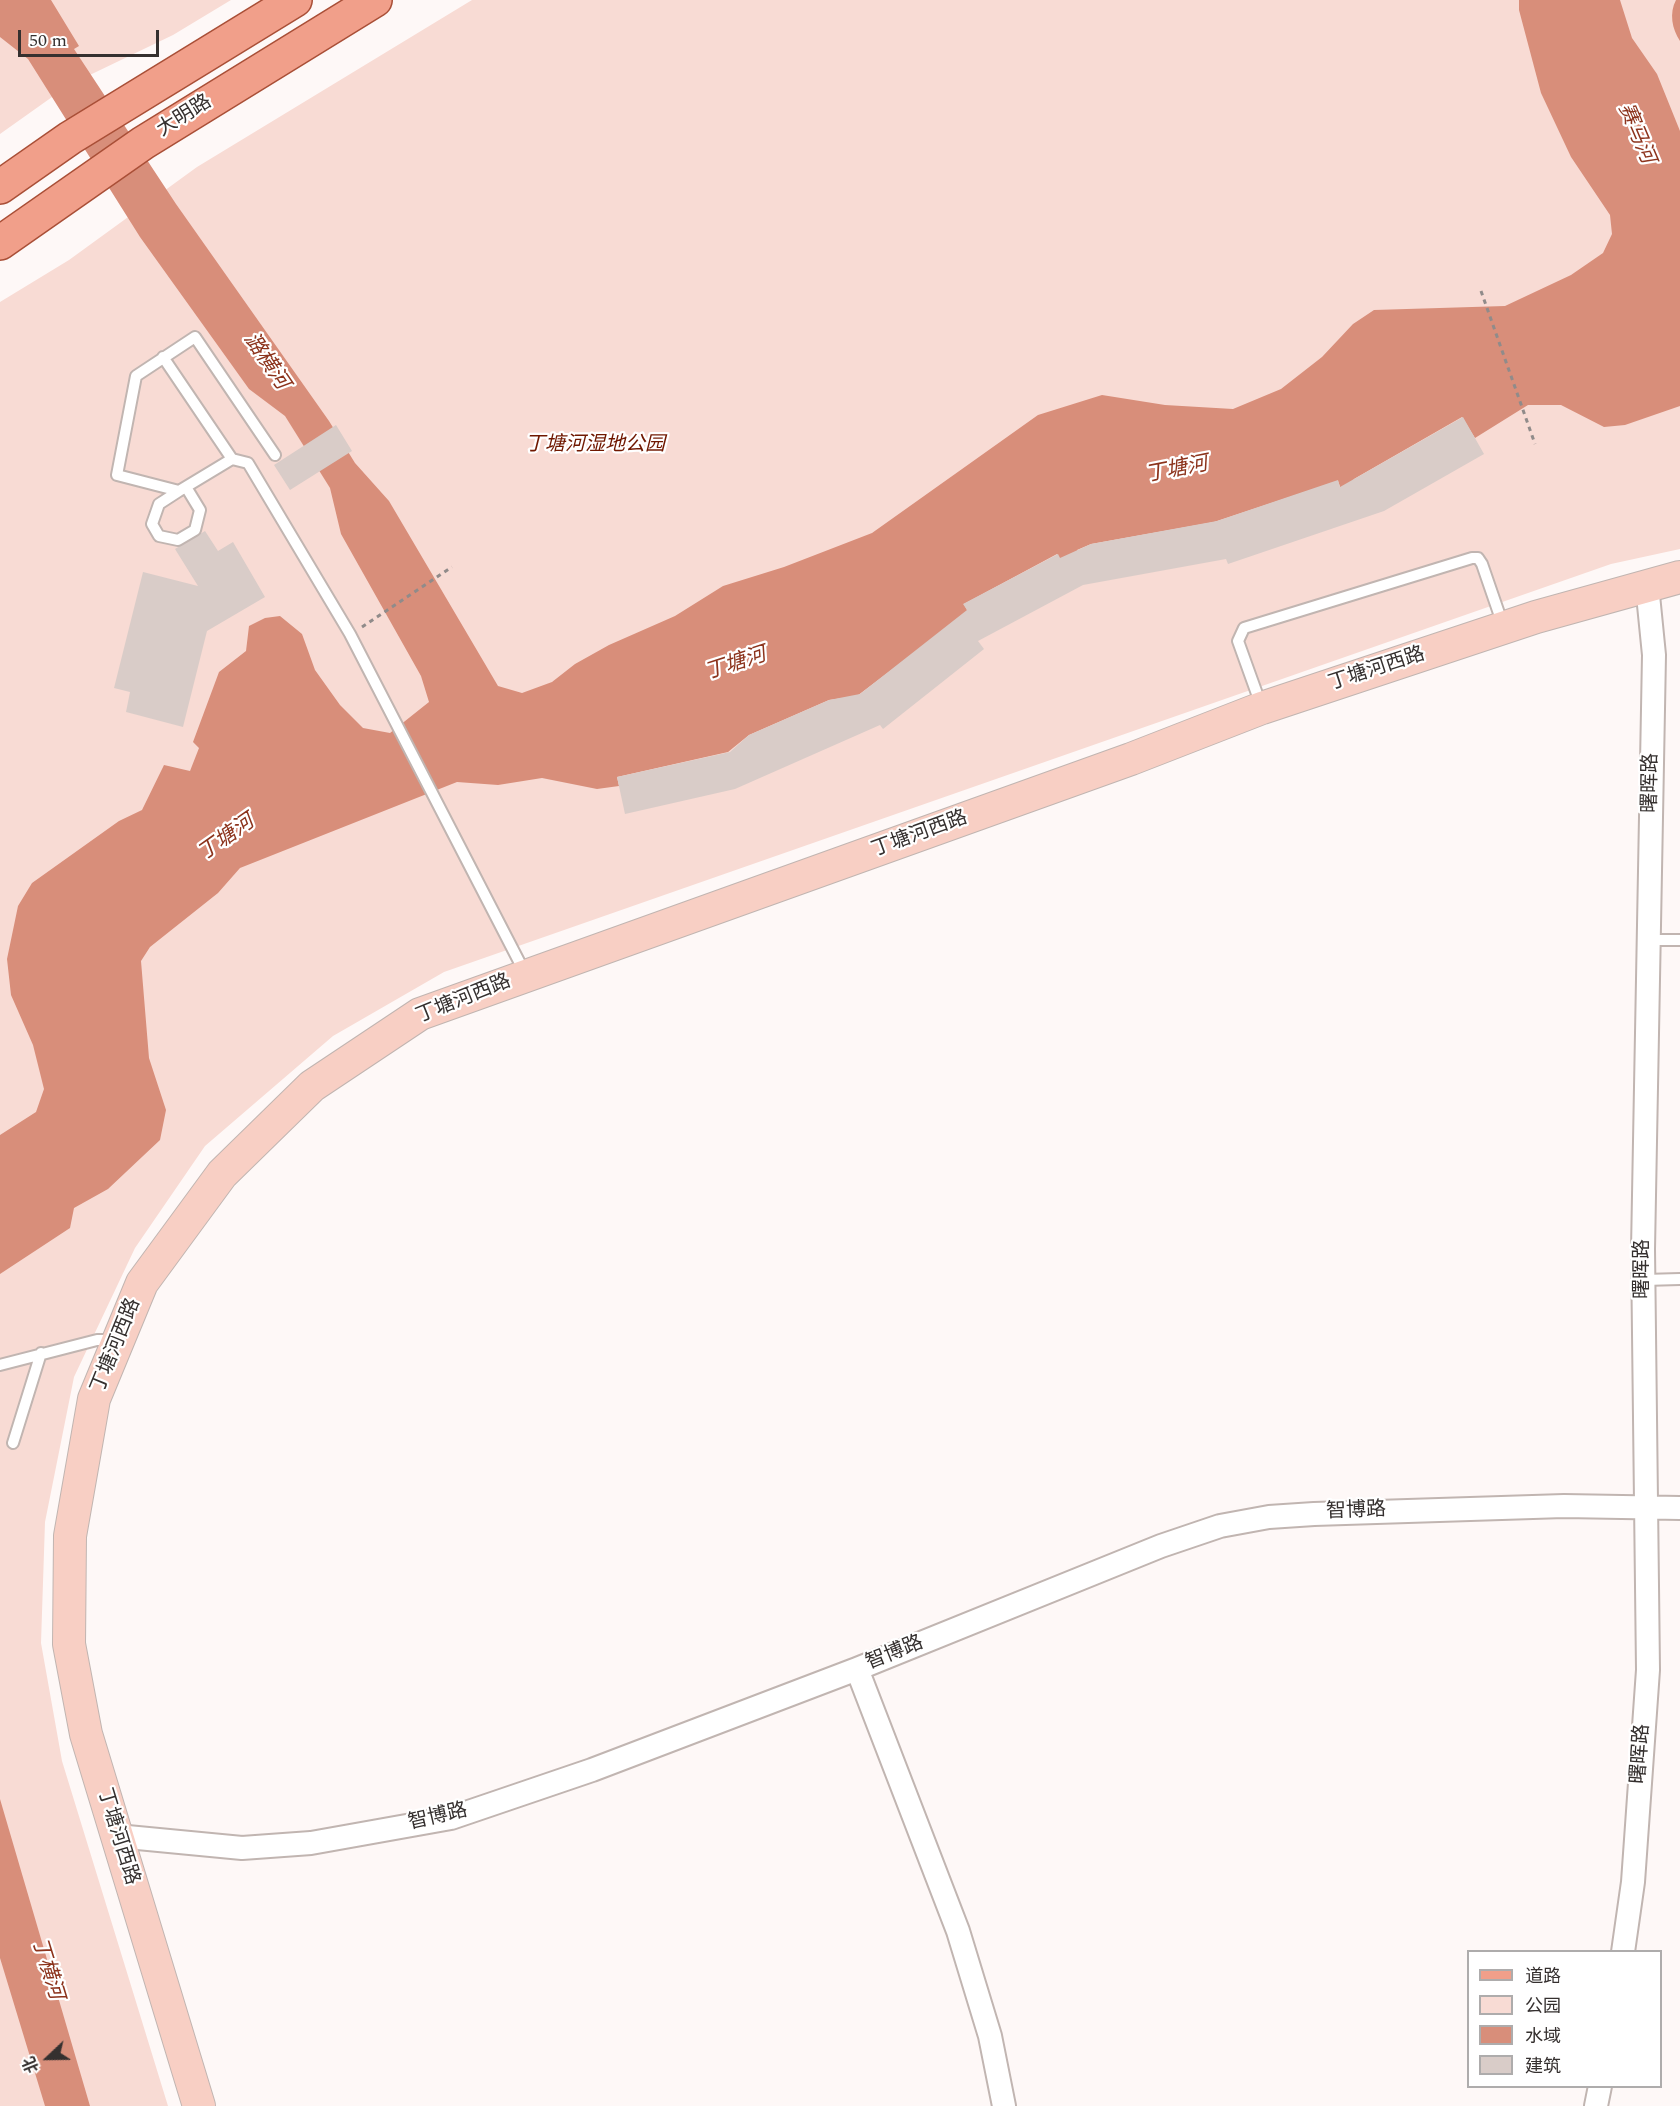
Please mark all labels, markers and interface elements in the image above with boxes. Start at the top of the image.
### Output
scale bar [21,18,162,56]
text: 50 m [29,27,67,54]
street label: 大明路 [153,91,217,143]
water label: 赛马河 [1611,100,1659,168]
water label: 潞横河 [237,329,293,395]
park label: 丁塘河湿地公园 [525,434,665,458]
water label: 丁塘河 [1144,453,1210,489]
water label: 丁塘河 [702,643,770,687]
street label: 丁塘河西路 [1326,643,1428,697]
street label: 曙晖路 [1639,753,1665,813]
street label: 丁塘河西路 [869,807,971,863]
water label: 丁塘河 [194,811,260,867]
street label: 丁塘河西路 [413,970,515,1030]
street label: 曙晖路 [1632,1239,1656,1299]
street label: 丁塘河西路 [87,1295,147,1397]
street label: 智博路 [1326,1499,1386,1525]
street label: 智博路 [863,1632,927,1676]
street label: 曙晖路 [1628,1723,1656,1785]
street label: 丁塘河西路 [91,1786,143,1888]
street label: 智博路 [406,1800,470,1836]
water label: 丁横河 [25,1935,67,2003]
legend [1467,1950,1662,2088]
text: 道路 [1525,1963,1561,1990]
text: 公园 [1525,1993,1561,2020]
text: 水域 [1525,2023,1561,2050]
north arrow [18,2028,78,2088]
text: 北 [17,2053,45,2077]
text: 建筑 [1525,2053,1561,2080]

